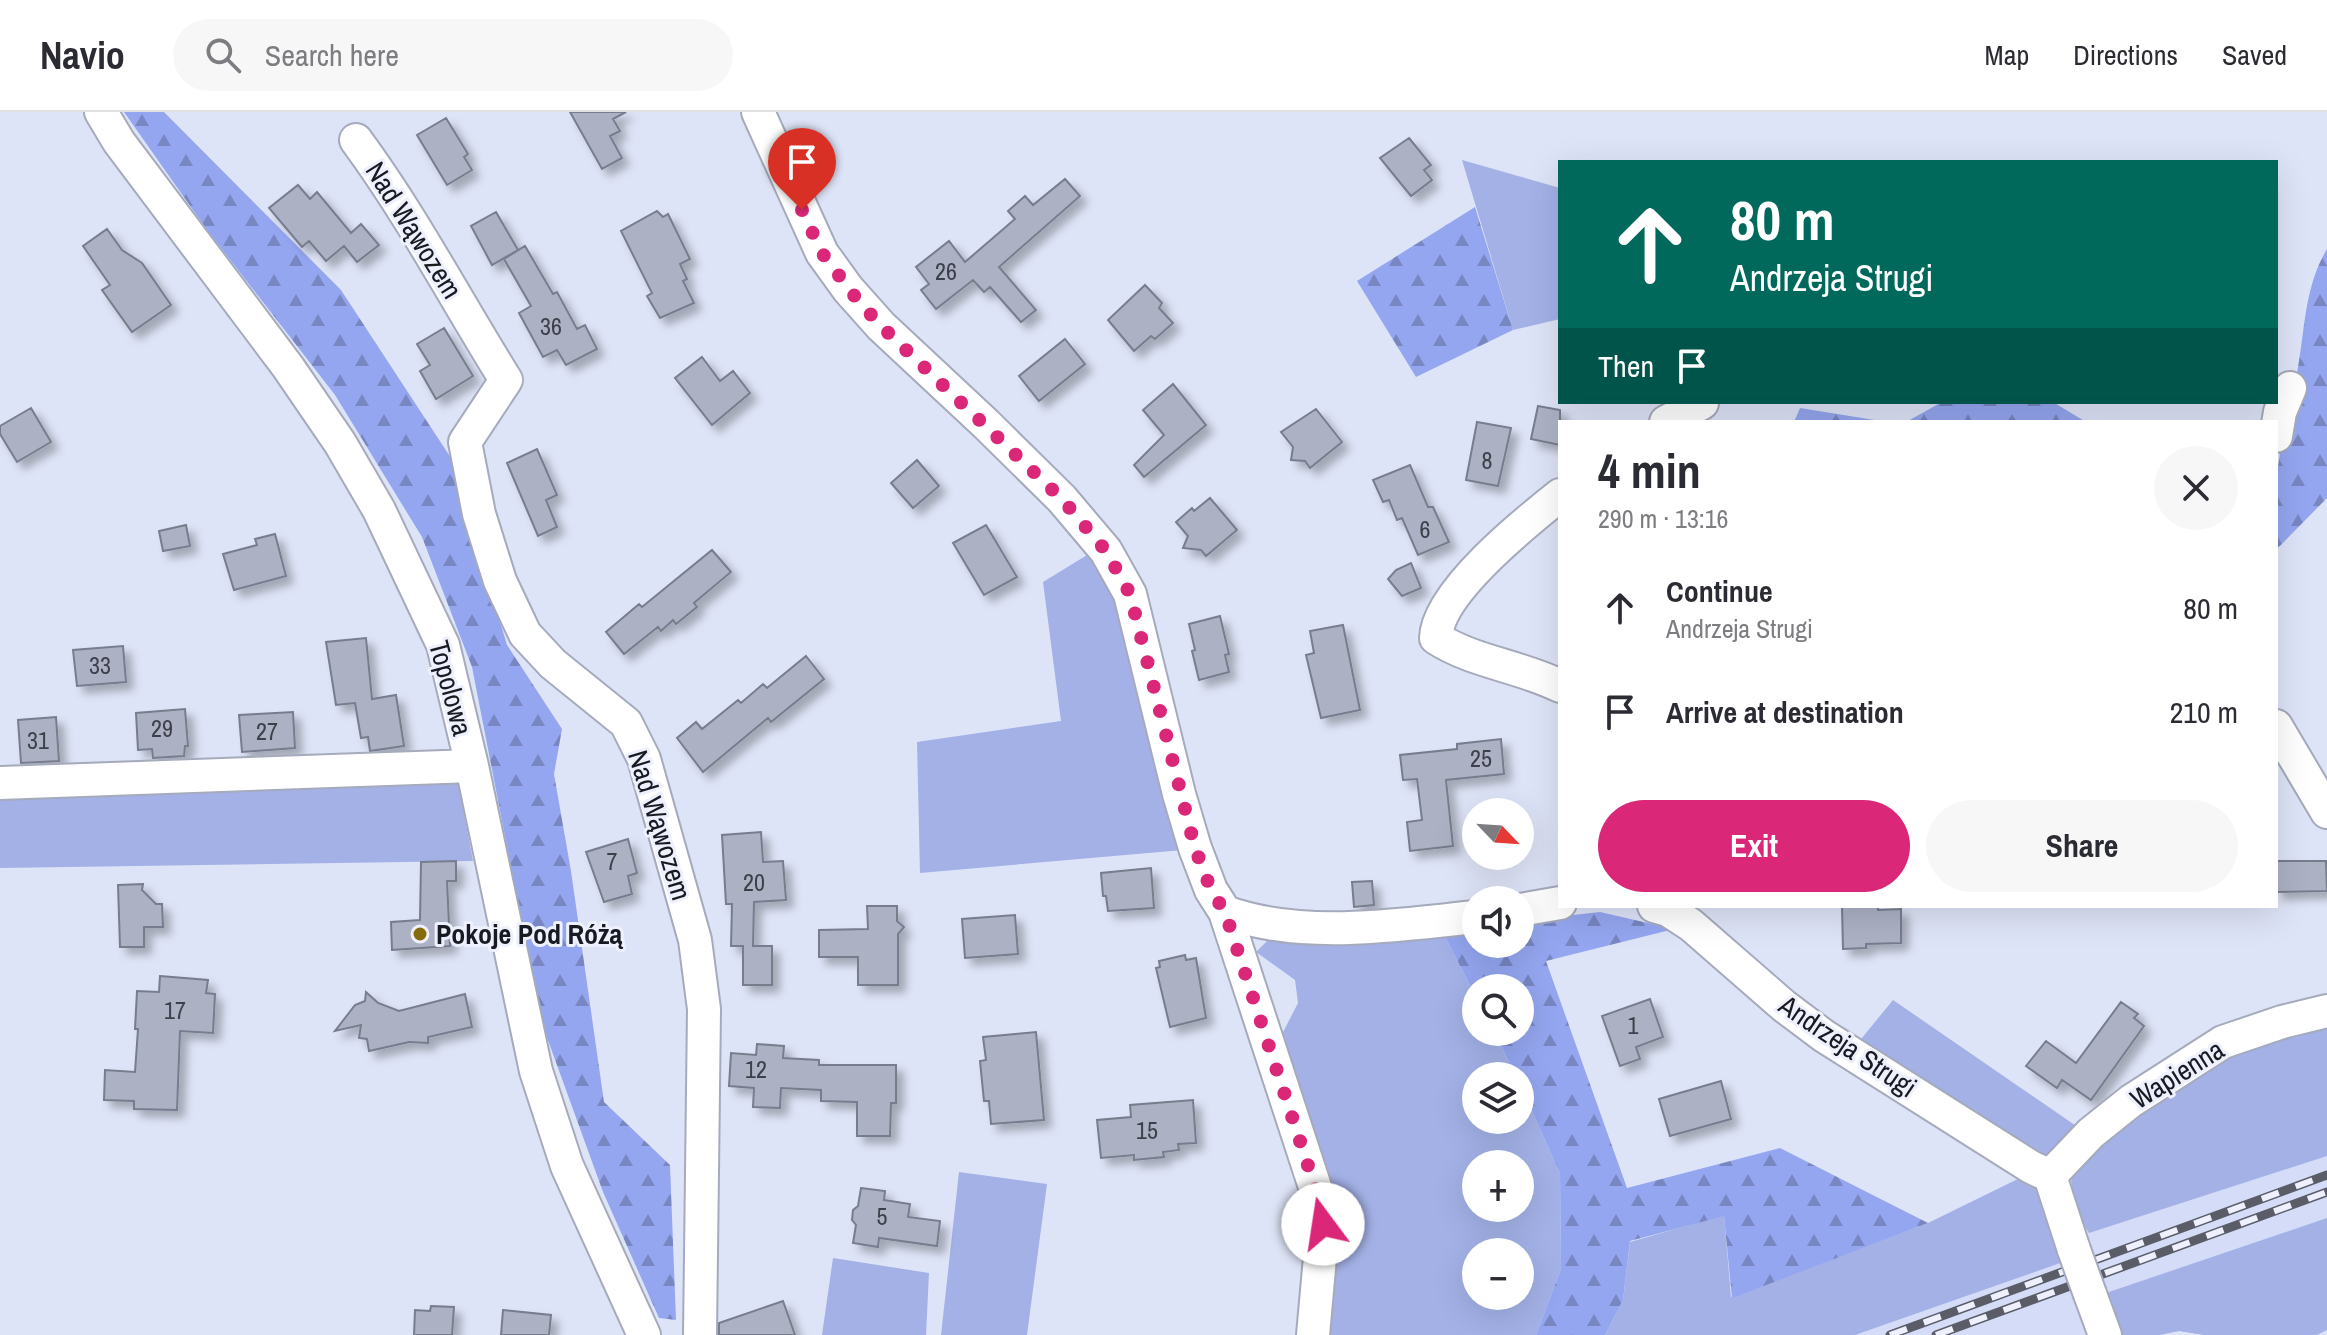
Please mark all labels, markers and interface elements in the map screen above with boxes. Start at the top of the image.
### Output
search box [173,19,733,91]
text: Navio [40,30,125,81]
icon: search [201,33,245,77]
text: Search here [265,35,399,75]
text: Map [1985,36,2029,74]
text: Directions [2073,36,2178,74]
text: Saved [2222,36,2287,74]
pin [768,128,836,210]
icon: arrive [780,140,824,184]
street label: Nad Wąwozem [357,154,471,306]
text: 80 m [1730,182,1835,257]
icon: ahead [1598,192,1702,296]
text: Andrzeja Strugi [1730,254,1933,302]
house number: 26 [935,255,957,287]
house number: 36 [540,310,562,342]
icon: arrive [1670,344,1714,388]
text: Then [1598,346,1654,386]
text: 4 min [1598,438,1701,503]
house number: 8 [1482,444,1492,476]
button: close [2154,446,2238,530]
text: 290 m · 13:16 [1598,501,1728,536]
house number: 6 [1420,513,1430,545]
text: Continue [1666,571,1773,611]
icon: ahead [1598,586,1642,630]
text: 80 m [2183,588,2238,628]
text: Andrzeja Strugi [1666,611,1813,646]
street label: Topolowa [420,636,482,740]
house number: 33 [89,649,111,681]
icon: arrive [1598,690,1642,734]
text: Arrive at destination [1666,692,1904,732]
text: 210 m [2170,692,2238,732]
house number: 29 [151,712,173,744]
house number: 27 [256,715,278,747]
house number: 31 [27,724,49,756]
house number: 25 [1470,742,1492,774]
street label: Nad Wąwozem [619,745,701,905]
north arrow [1462,798,1534,870]
map controls [1462,798,1534,1310]
button: Exit [1598,800,1910,892]
button: Share [1926,800,2238,892]
house number: 7 [607,845,618,877]
house number: 20 [743,866,765,898]
button: sound [1462,886,1534,958]
place label: Pokoje Pod Różą [436,915,624,953]
marker: Pokoje Pod Różą [411,925,429,943]
button: search [1462,974,1534,1046]
street label: Andrzeja Strugi [1771,985,1924,1106]
house number: 17 [164,994,186,1026]
house number: 1 [1628,1009,1639,1041]
street label: Wapienna [2123,1030,2231,1118]
house number: 12 [745,1053,767,1085]
button: layers [1462,1062,1534,1134]
house number: 15 [1136,1114,1158,1146]
button: + [1462,1150,1534,1222]
position arrow [1281,1182,1365,1266]
house number: 5 [877,1200,888,1232]
button: − [1462,1238,1534,1310]

